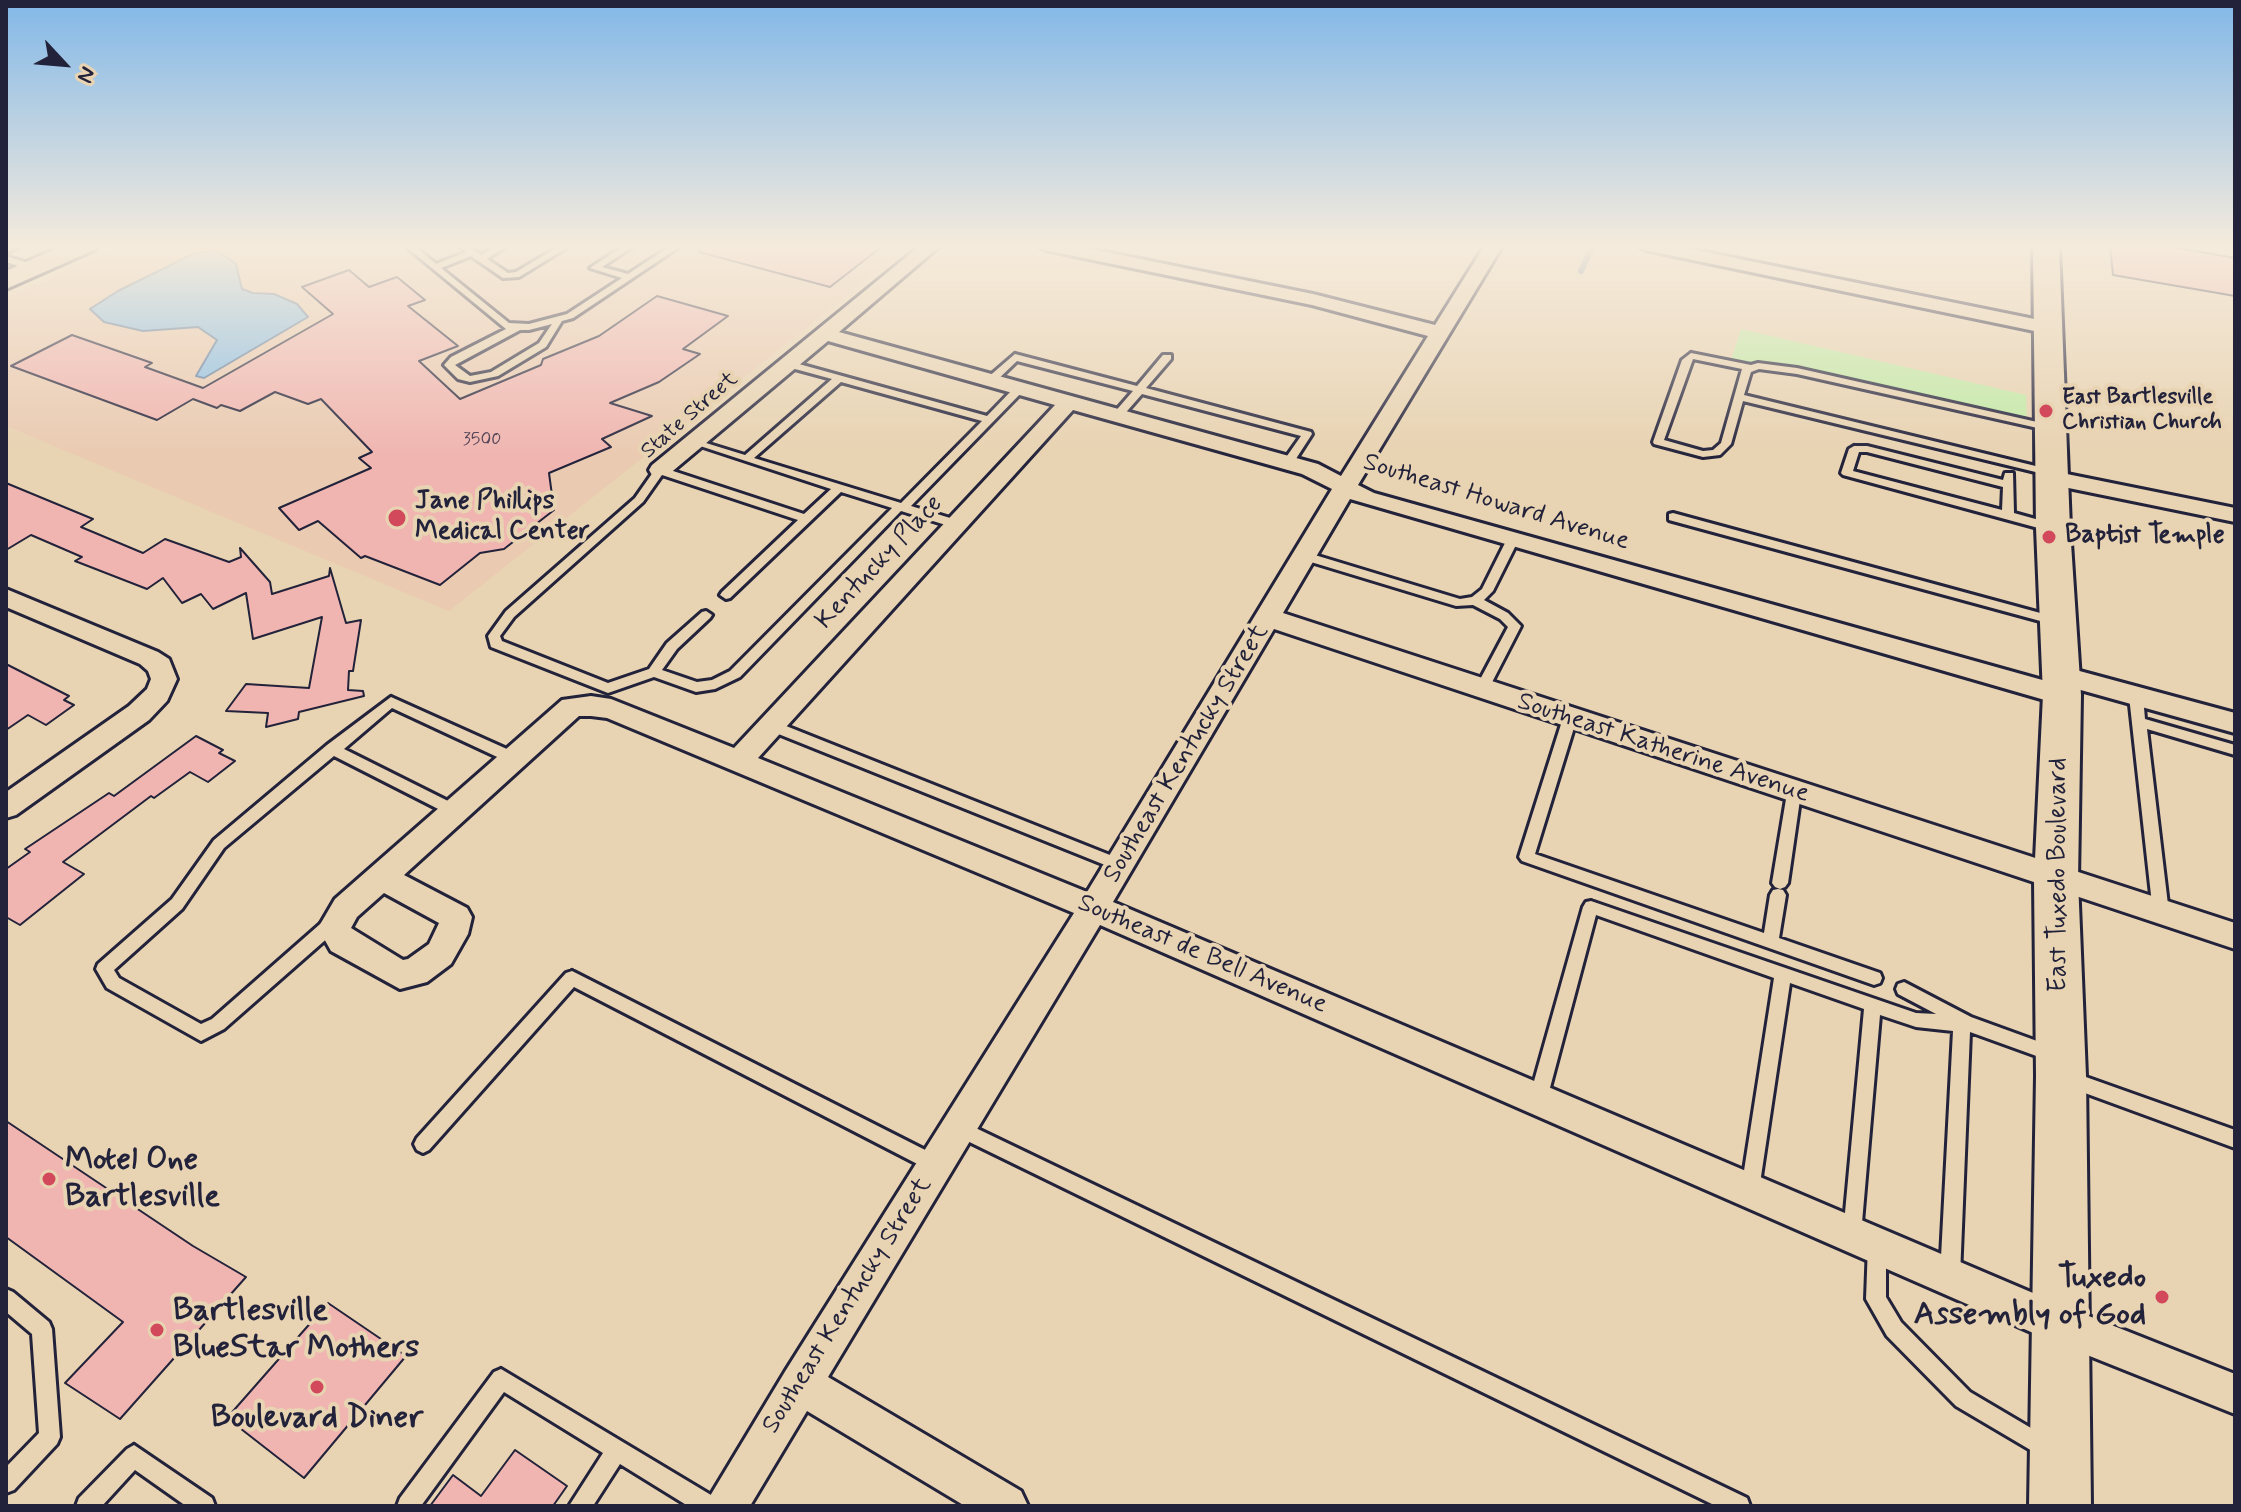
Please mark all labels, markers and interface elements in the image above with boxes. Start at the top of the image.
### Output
north arrow [24,24,104,104]
text: N [70,62,101,87]
street label: State Street [636,367,744,465]
place label: East Bartlesville Christian Church [2062,385,2222,436]
marker: East Bartlesville Christian Church [2037,402,2055,420]
house number: 3500 [463,429,501,451]
street label: Southeast Howard Avenue [1359,448,1633,558]
place label: Jane Phillips Medical Center [415,487,590,548]
street label: Kentucky Place [810,489,950,637]
marker: Jane Phillips Medical Center [386,507,408,529]
place label: Baptist Temple [2065,521,2225,553]
marker: Baptist Temple [2040,528,2058,546]
street label: Southeast Kentucky Street [1097,619,1277,889]
street label: Southeast Katherine Avenue [1513,687,1813,811]
street label: East Tuxedo Boulevard [2044,758,2076,992]
street label: Southeast de Bell Avenue [1073,888,1331,1022]
place label: Motel One Bartlesville [65,1142,220,1217]
marker: Motel One Bartlesville [40,1170,58,1188]
street label: Southeast Kentucky Street [756,1172,940,1440]
place label: Tuxedo Assembly of God [1914,1260,2146,1335]
marker: Tuxedo Assembly of God [2153,1288,2171,1306]
place label: Bartlesville BlueStar Mothers [173,1293,419,1368]
marker: Bartlesville BlueStar Mothers [148,1321,166,1339]
marker: Boulevard Diner [308,1378,326,1396]
place label: Boulevard Diner [211,1400,423,1438]

